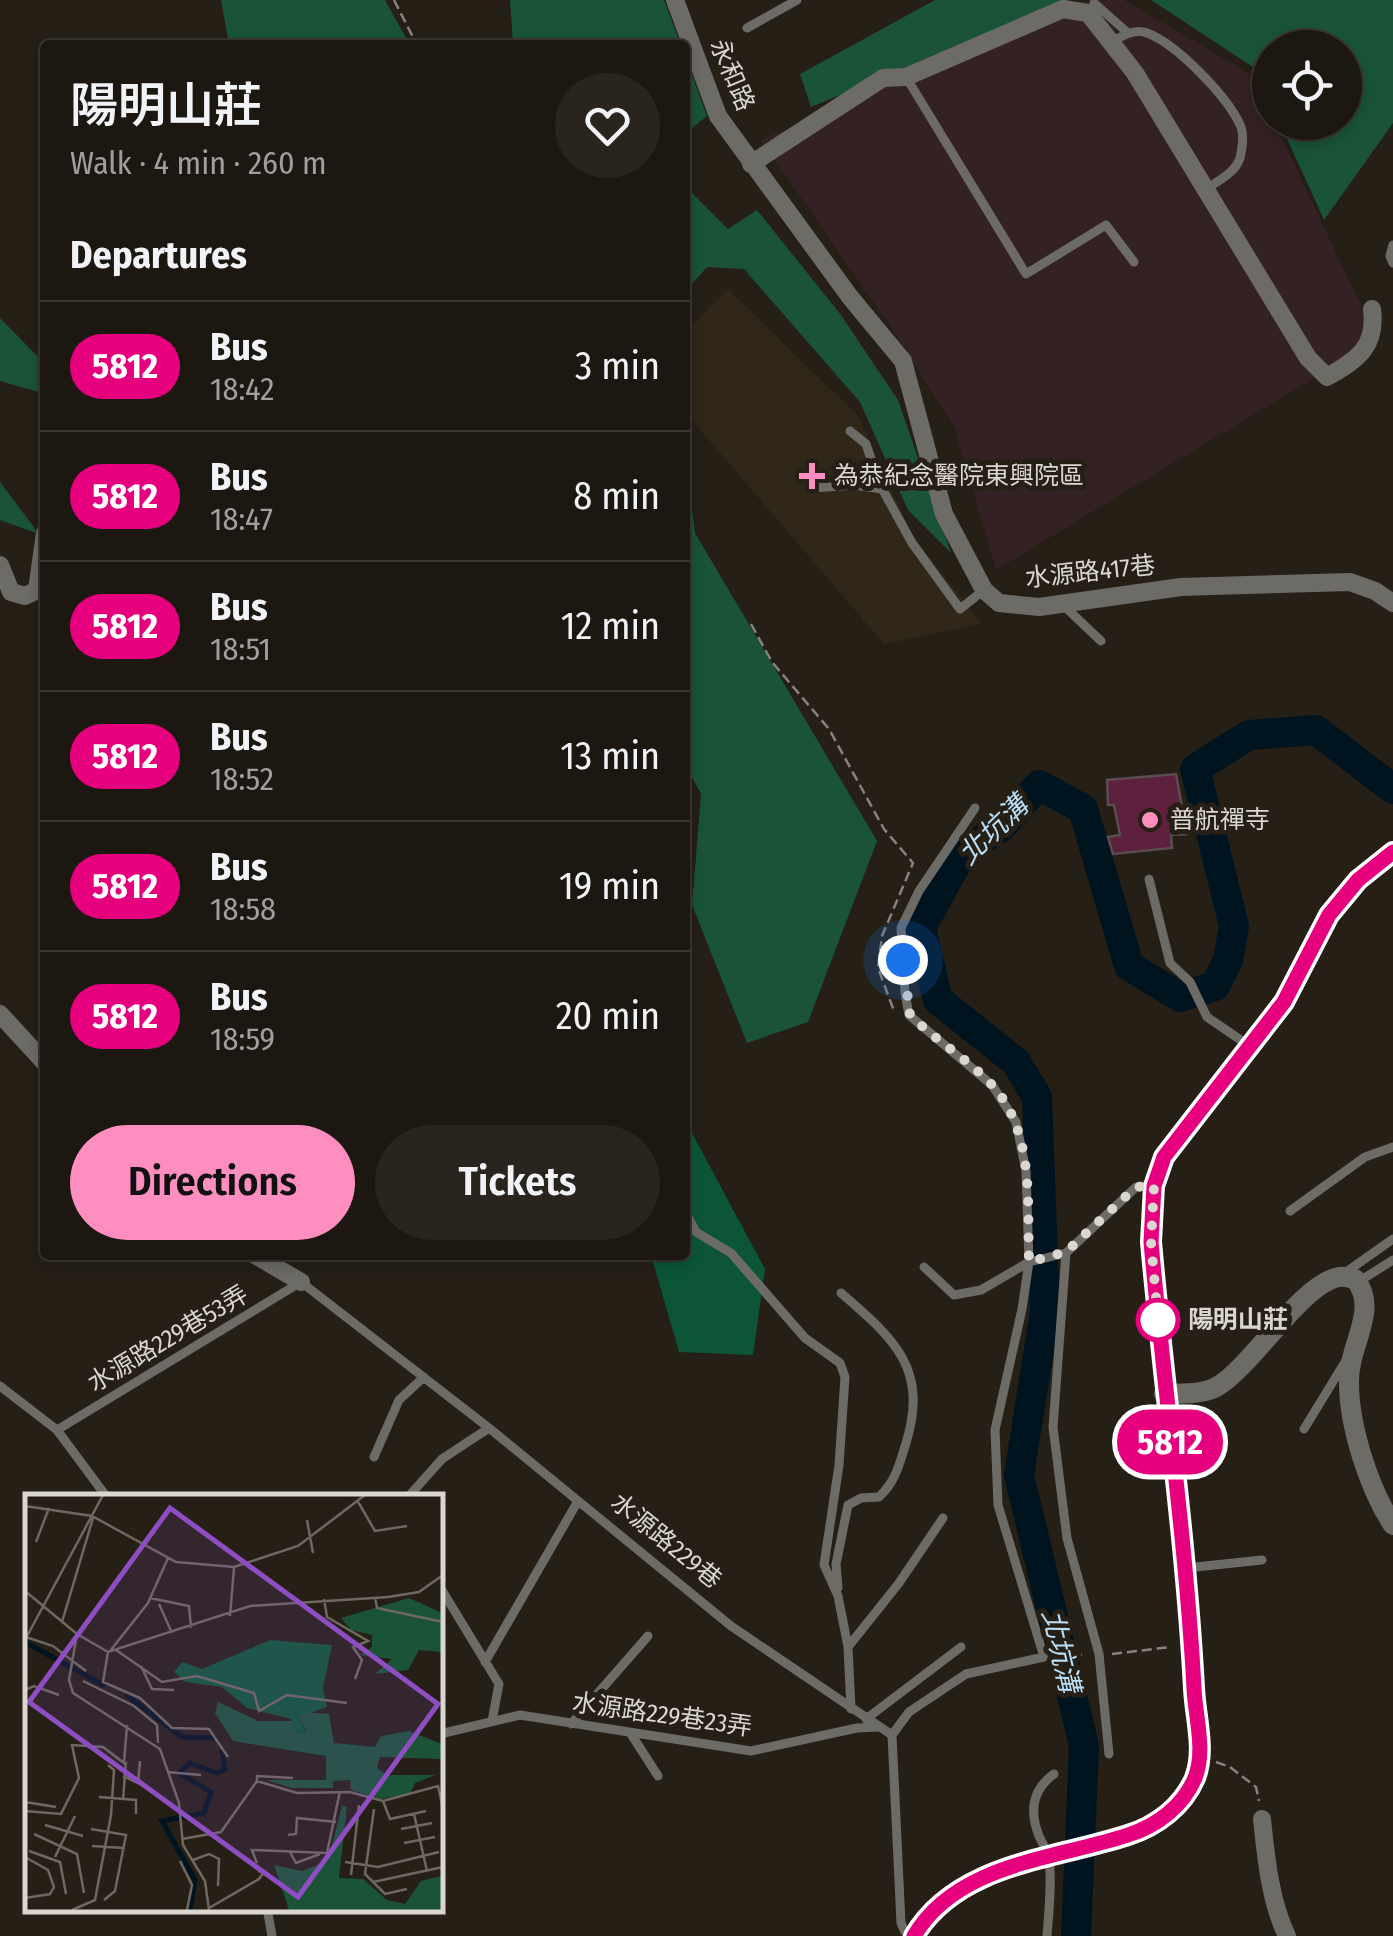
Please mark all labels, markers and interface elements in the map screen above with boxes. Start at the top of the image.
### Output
map controls [1252,30,1362,140]
button: locate [1252,30,1362,140]
street label: 永和路 [704,35,760,115]
button: heart [555,73,660,178]
text: 陽明山莊 [70,77,262,135]
text: Walk · 4 min · 260 m [70,144,327,182]
text: Departures [70,232,247,278]
text: Bus [210,324,268,370]
text: 3 min [575,343,660,389]
text: 5812 [92,345,158,387]
text: 18:42 [210,370,274,408]
text: Bus [210,454,268,500]
place label: 為恭紀念醫院東興院區 [834,461,1084,491]
marker: 為恭紀念醫院東興院區 [799,463,825,489]
text: 8 min [573,473,660,519]
text: 5812 [92,475,158,517]
text: 18:47 [210,500,273,538]
street label: 水源路417巷 [1023,550,1157,594]
text: Bus [210,584,268,630]
text: 12 min [561,603,660,649]
text: 5812 [92,605,158,647]
text: 18:51 [210,630,271,668]
text: Bus [210,714,268,760]
text: 13 min [560,733,660,779]
text: 5812 [92,735,158,777]
text: 18:52 [210,760,274,798]
water label: 北坑溝 [951,786,1038,871]
place label: 普航禪寺 [1170,805,1270,835]
marker: 普航禪寺 [1139,809,1161,831]
text: Bus [210,844,268,890]
text: 19 min [559,863,660,909]
text: 5812 [92,865,158,907]
text: 18:58 [210,890,276,928]
your location [878,935,928,985]
text: Bus [210,974,268,1020]
text: 20 min [556,993,660,1039]
text: 5812 [92,995,158,1037]
text: 18:59 [210,1020,275,1058]
button: Directions [70,1125,355,1240]
button: Tickets [375,1125,660,1240]
street label: 水源路229巷53弄 [82,1279,254,1399]
marker: 陽明山莊 [1137,1299,1179,1341]
place label: 陽明山莊 [1188,1305,1288,1335]
line badge: 5812 [1100,1410,1240,1474]
text: 5812 [1137,1421,1203,1463]
street label: 水源路229巷 [604,1487,728,1595]
inset map [25,1494,442,1911]
water label: 北坑溝 [1035,1606,1087,1700]
street label: 水源路229巷23弄 [570,1688,754,1742]

